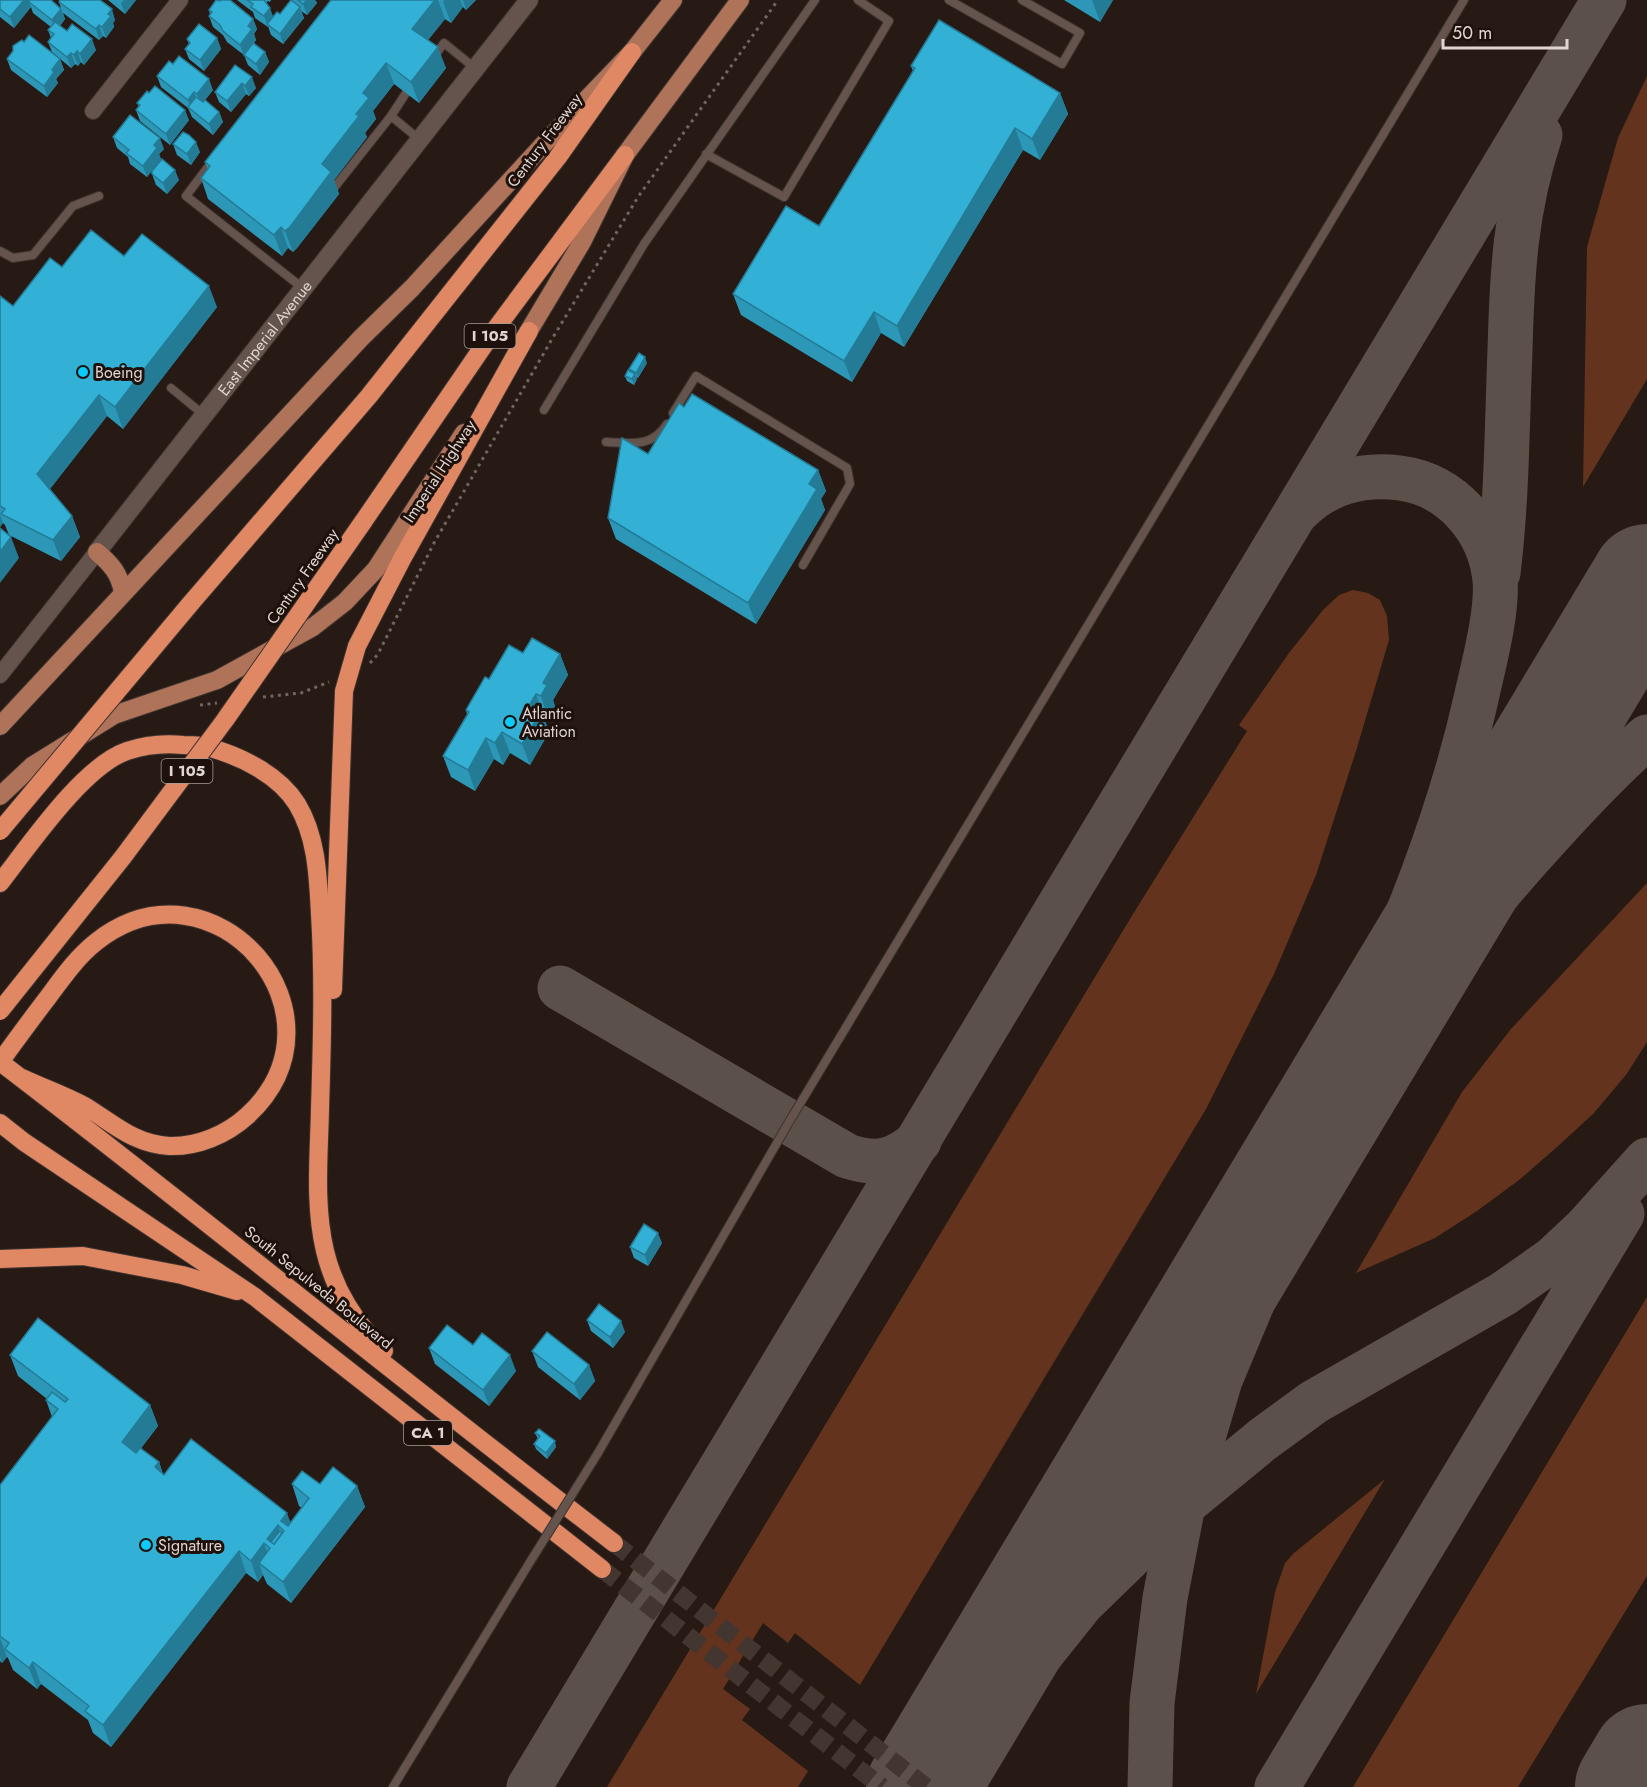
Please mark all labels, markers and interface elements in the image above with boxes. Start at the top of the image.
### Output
scale bar [1443,12,1568,50]
text: 50 m [1452,20,1492,46]
street label: Century Freeway [501,88,588,192]
street label: East Imperial Avenue [212,275,318,401]
road number: I 105 [464,324,516,348]
place label: Boeing [95,361,143,384]
marker: Boeing [76,365,90,379]
street label: Imperial Highway [398,415,482,527]
street label: Century Freeway [261,523,345,629]
place label: Atlantic Aviation [522,702,576,743]
marker: Atlantic Aviation [503,715,517,729]
road number: I 105 [162,759,213,783]
street label: South Sepulveda Boulevard [240,1220,398,1355]
road number: CA 1 [404,1421,452,1445]
place label: Signature [158,1534,222,1557]
marker: Signature [139,1538,153,1552]

